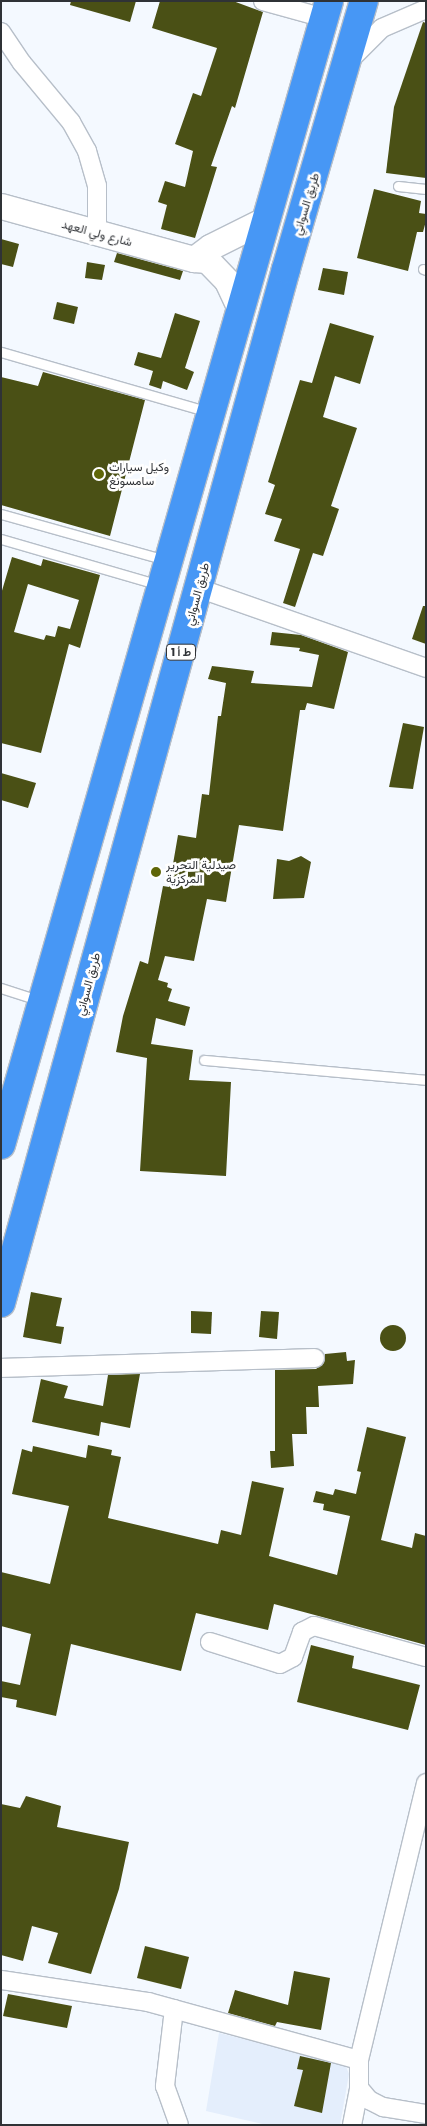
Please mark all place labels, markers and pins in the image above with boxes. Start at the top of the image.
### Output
place label: وكيل سيارات سامسونغ [109,460,169,488]
marker: وكيل سيارات سامسونغ [93,468,105,480]
place label: صيدلية التحرير المركزية [166,858,236,886]
marker: صيدلية التحرير المركزية [150,866,162,878]

